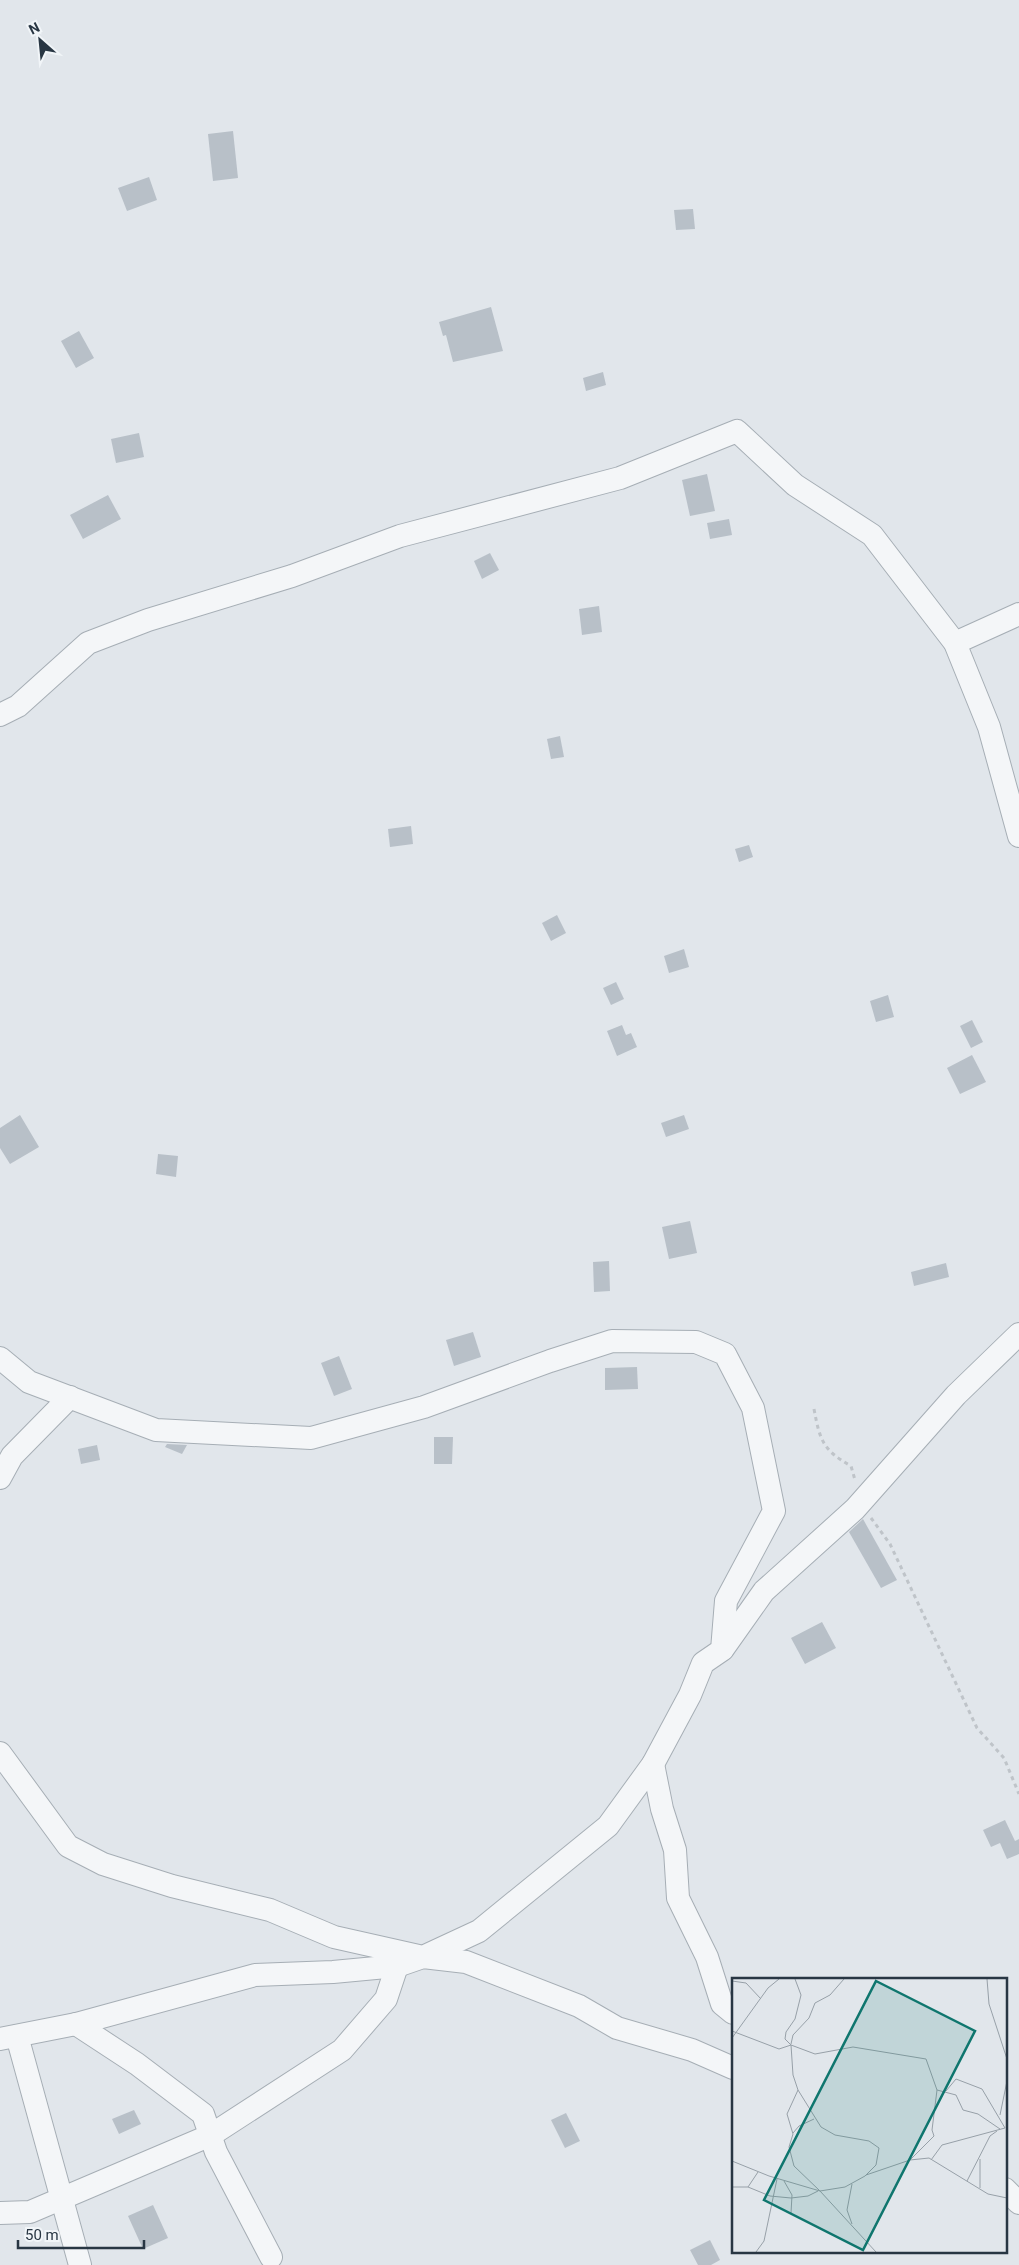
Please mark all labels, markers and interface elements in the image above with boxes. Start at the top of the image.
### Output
north arrow [15,15,65,65]
text: N [26,19,42,38]
inset map [732,1978,1006,2252]
scale bar [18,2218,144,2250]
text: 50 m [25,2226,59,2244]

